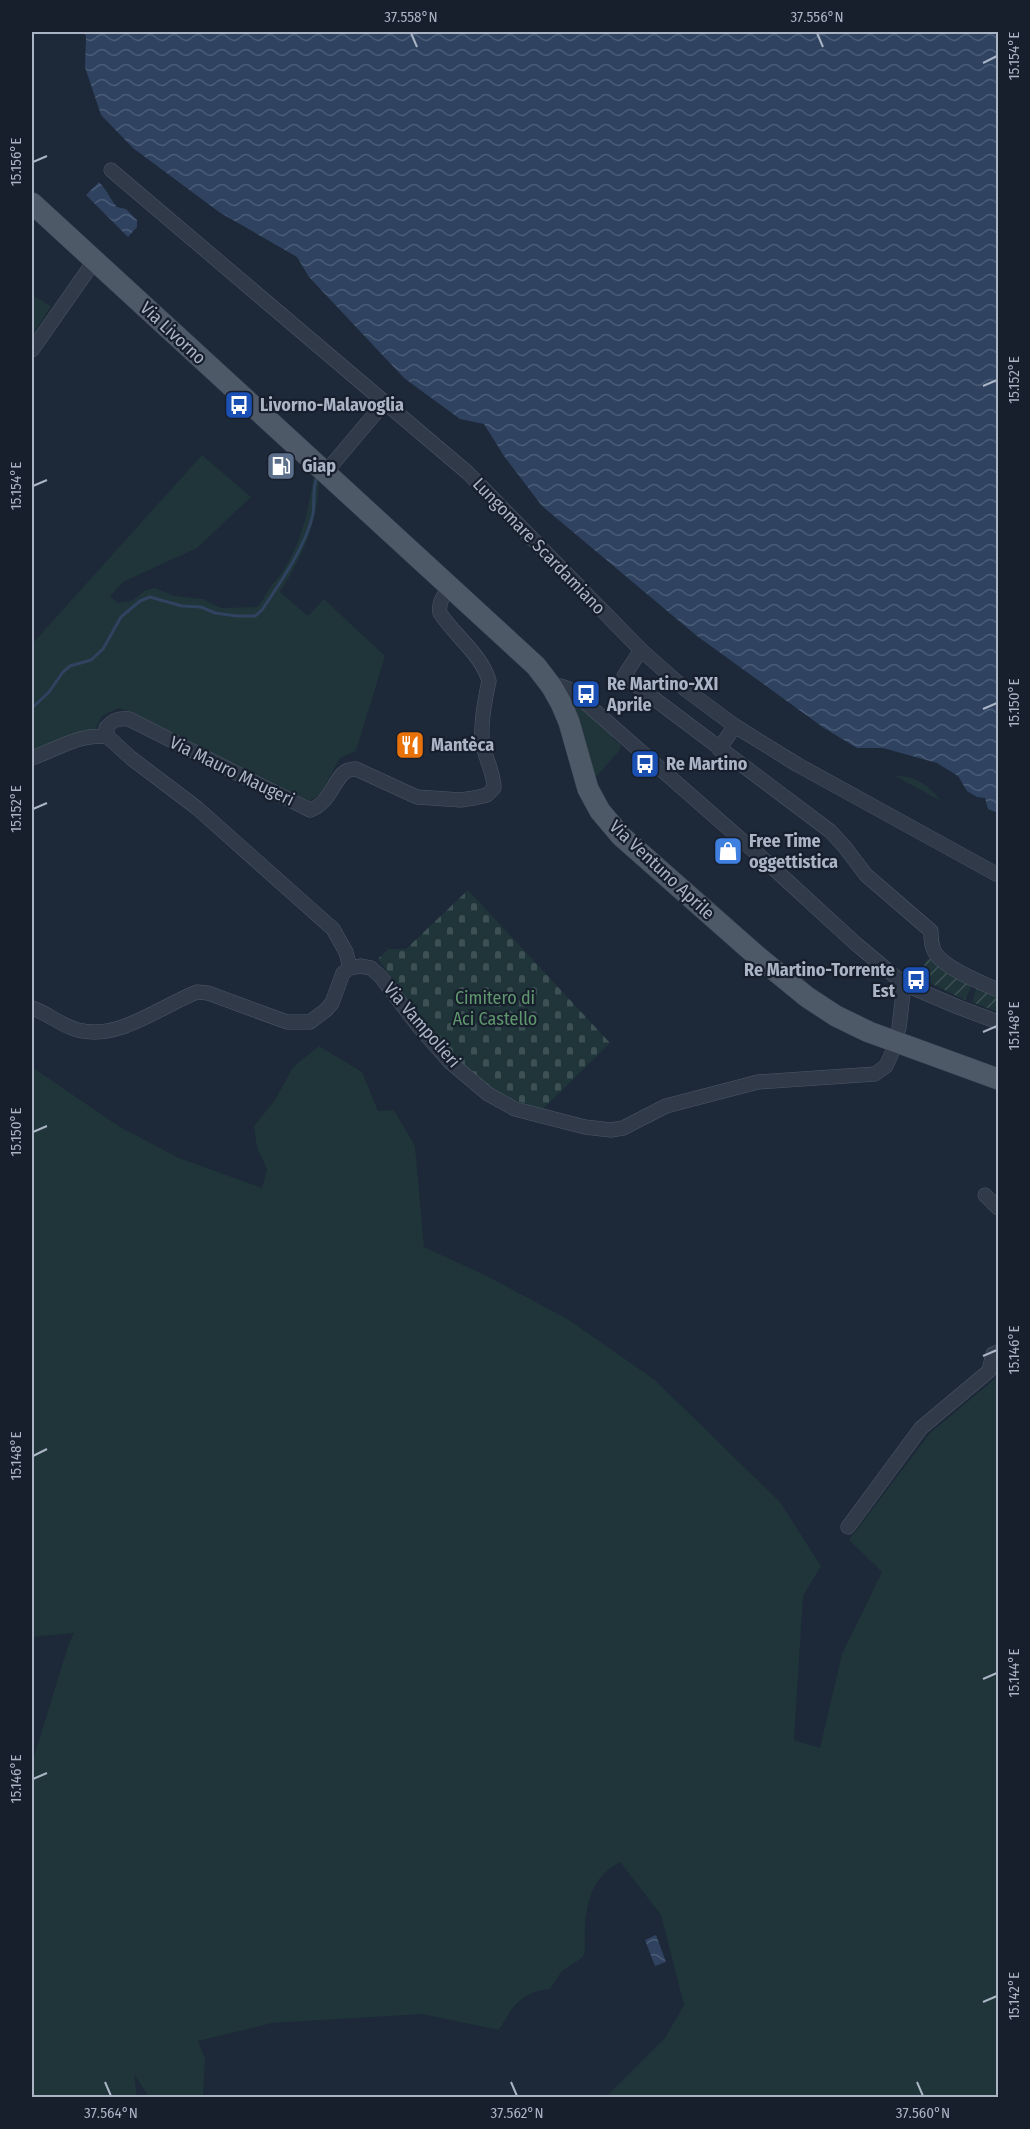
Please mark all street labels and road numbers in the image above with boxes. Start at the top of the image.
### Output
street label: Via Livorno [136,297,210,369]
street label: Lungomare Scardamiano [468,473,610,619]
street label: Via Mauro Maugeri [166,731,298,811]
street label: Via Ventuno Aprile [605,816,719,924]
street label: Via Vampolieri [379,978,465,1072]

